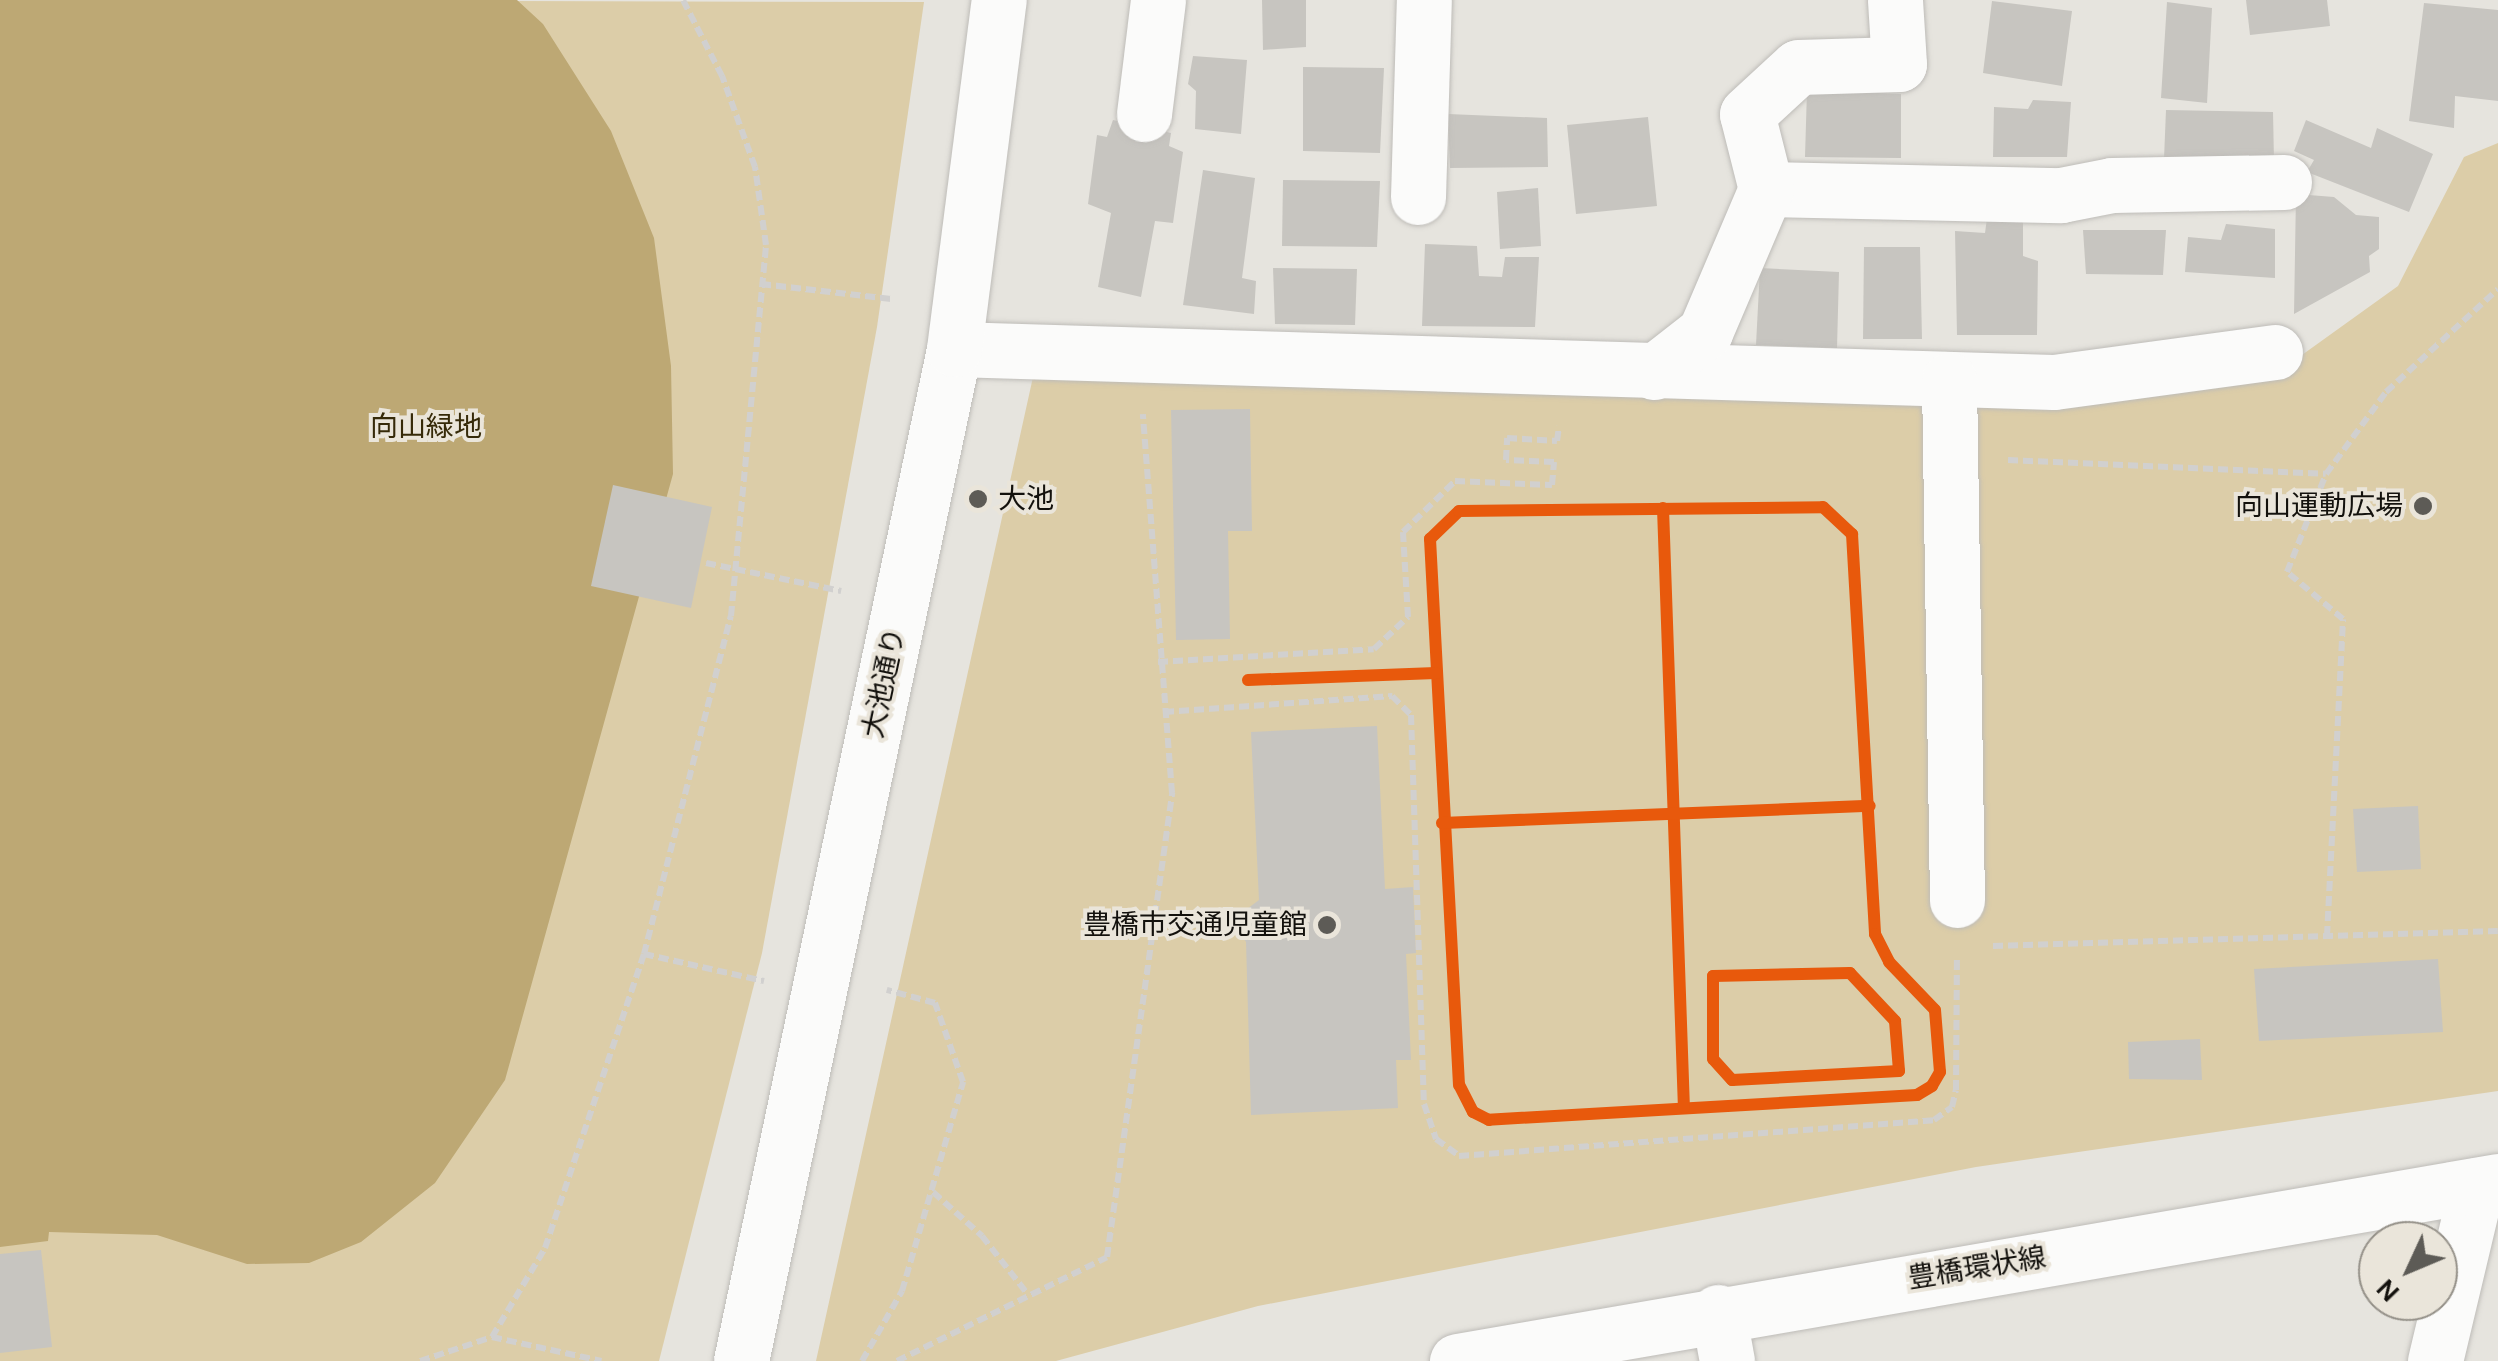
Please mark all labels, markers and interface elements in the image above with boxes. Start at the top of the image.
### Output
park label: 向山緑地 [370,410,482,444]
place label: 大池 [998,482,1054,516]
marker: 大池 [967,488,989,510]
place label: 向山運動広場 [2235,489,2403,523]
marker: 向山運動広場 [2412,495,2434,517]
street label: 大池通り [856,625,912,741]
place label: 豊橋市交通児童館 [1083,908,1307,942]
marker: 豊橋市交通児童館 [1316,914,1338,936]
north arrow [2358,1221,2458,1321]
street label: 豊橋環状線 [1905,1240,2049,1296]
text: N [2369,1272,2406,1309]

